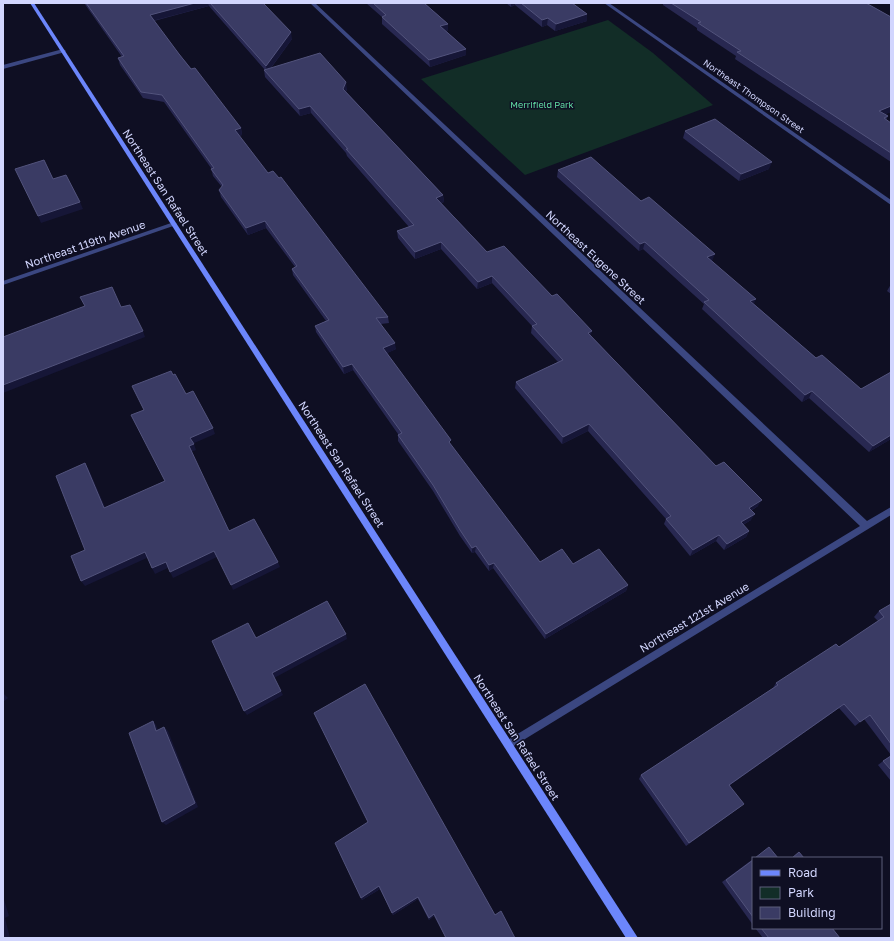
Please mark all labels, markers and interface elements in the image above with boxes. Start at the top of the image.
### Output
street label: Northeast Thompson Street [701,57,807,135]
park label: Merrifield Park [510,99,574,110]
street label: Northeast San Rafael Street [120,126,212,258]
street label: Northeast Eugene Street [544,208,648,306]
street label: Northeast 119th Avenue [23,217,147,271]
street label: Northeast San Rafael Street [296,398,388,530]
street label: Northeast 121st Avenue [637,579,751,655]
street label: Northeast San Rafael Street [471,671,563,803]
legend [752,857,882,929]
text: Road [788,865,817,880]
text: Park [788,885,814,900]
text: Building [788,905,836,920]

